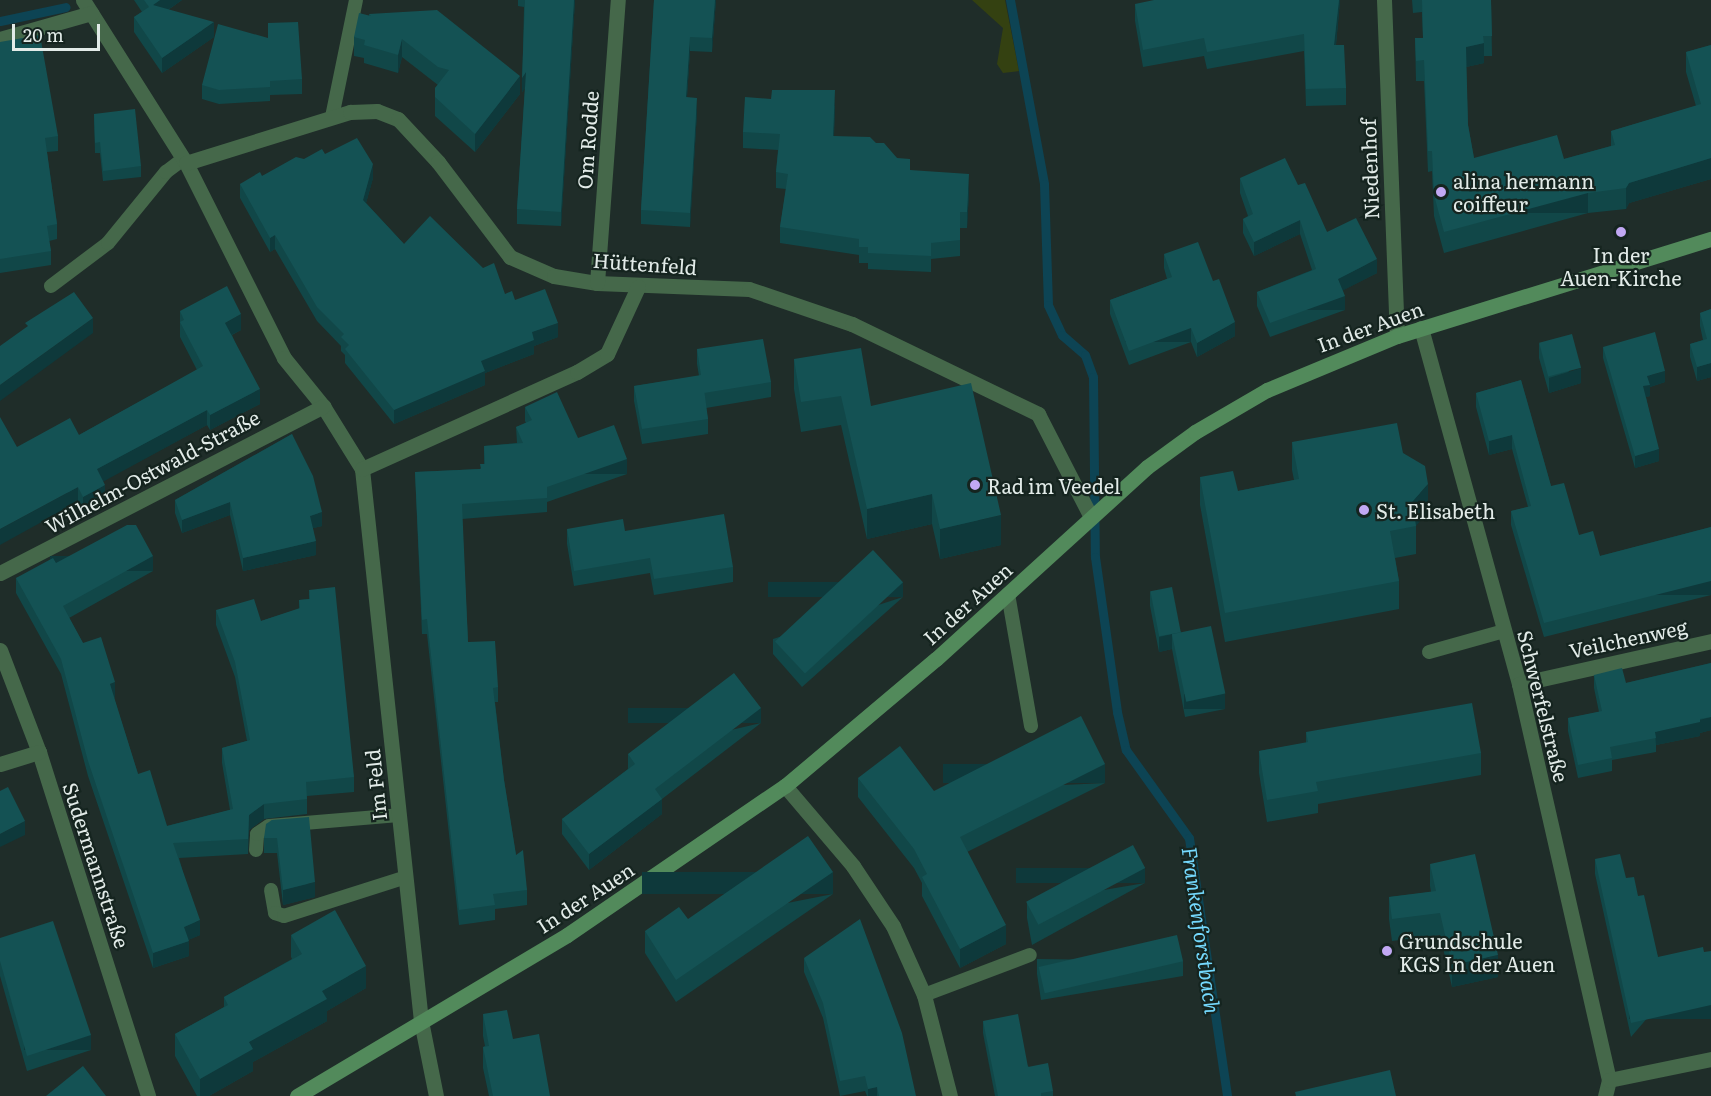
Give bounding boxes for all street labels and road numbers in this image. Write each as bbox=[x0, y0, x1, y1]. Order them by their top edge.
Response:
street label: Om Rodde bbox=[572, 90, 602, 190]
street label: Niedenhof bbox=[1355, 118, 1383, 220]
street label: Hüttenfeld bbox=[592, 247, 698, 279]
street label: In der Auen bbox=[1314, 296, 1426, 356]
street label: Wilhelm-Ostwald-Straße bbox=[41, 404, 263, 538]
street label: In der Auen bbox=[918, 557, 1016, 649]
street label: Veilchenweg bbox=[1567, 614, 1689, 662]
street label: Schwerfelstraße bbox=[1514, 628, 1574, 784]
street label: Im Feld bbox=[359, 748, 391, 822]
street label: Sudermannstraße bbox=[59, 779, 135, 951]
street label: In der Auen bbox=[532, 857, 638, 937]

